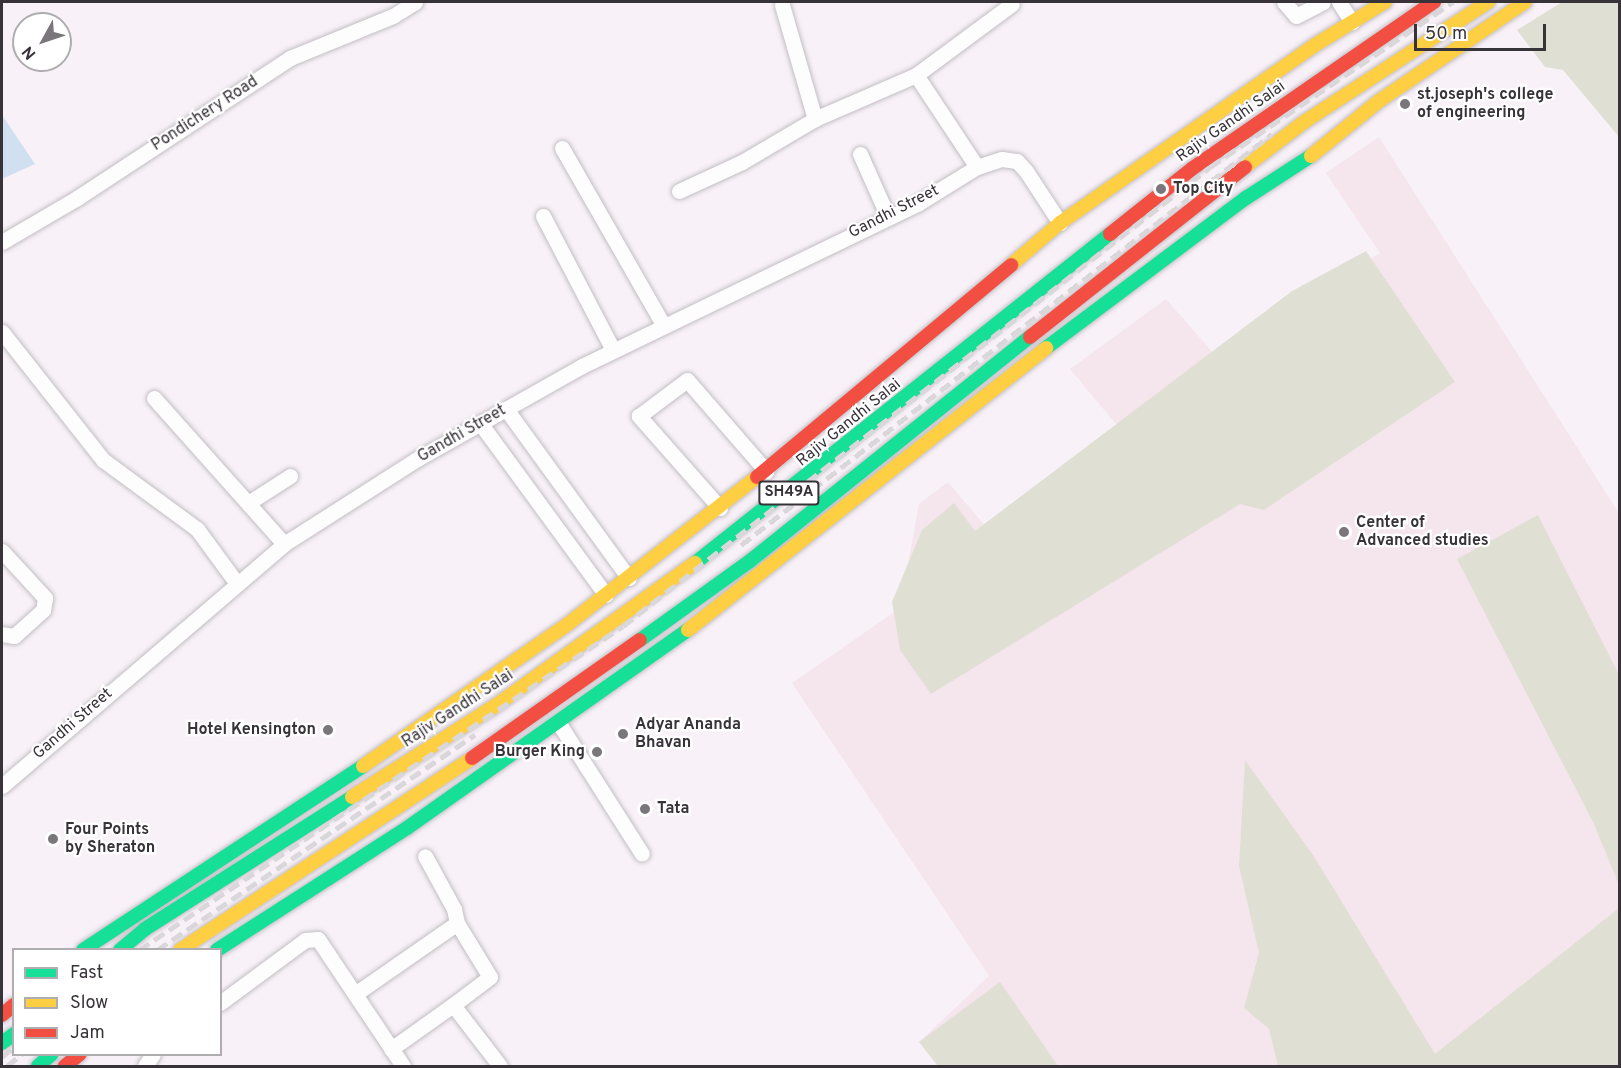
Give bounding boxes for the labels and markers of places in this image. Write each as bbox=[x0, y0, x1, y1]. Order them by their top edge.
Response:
place label: st.joseph's college of engineering bbox=[1417, 85, 1553, 123]
marker: st.joseph's college of engineering bbox=[1398, 97, 1412, 111]
place label: Top City bbox=[1173, 179, 1233, 199]
marker: Top City bbox=[1154, 182, 1168, 196]
place label: Center of Advanced studies bbox=[1356, 513, 1489, 551]
marker: Center of Advanced studies bbox=[1337, 525, 1351, 539]
place label: Adyar Ananda Bhavan bbox=[635, 715, 742, 753]
place label: Hotel Kensington bbox=[187, 720, 316, 740]
marker: Hotel Kensington bbox=[321, 723, 335, 737]
marker: Adyar Ananda Bhavan bbox=[616, 727, 630, 741]
place label: Burger King bbox=[495, 742, 585, 762]
marker: Burger King bbox=[590, 745, 604, 759]
place label: Tata bbox=[657, 799, 689, 819]
marker: Tata bbox=[638, 802, 652, 816]
place label: Four Points by Sheraton bbox=[65, 820, 155, 858]
marker: Four Points by Sheraton bbox=[46, 832, 60, 846]

